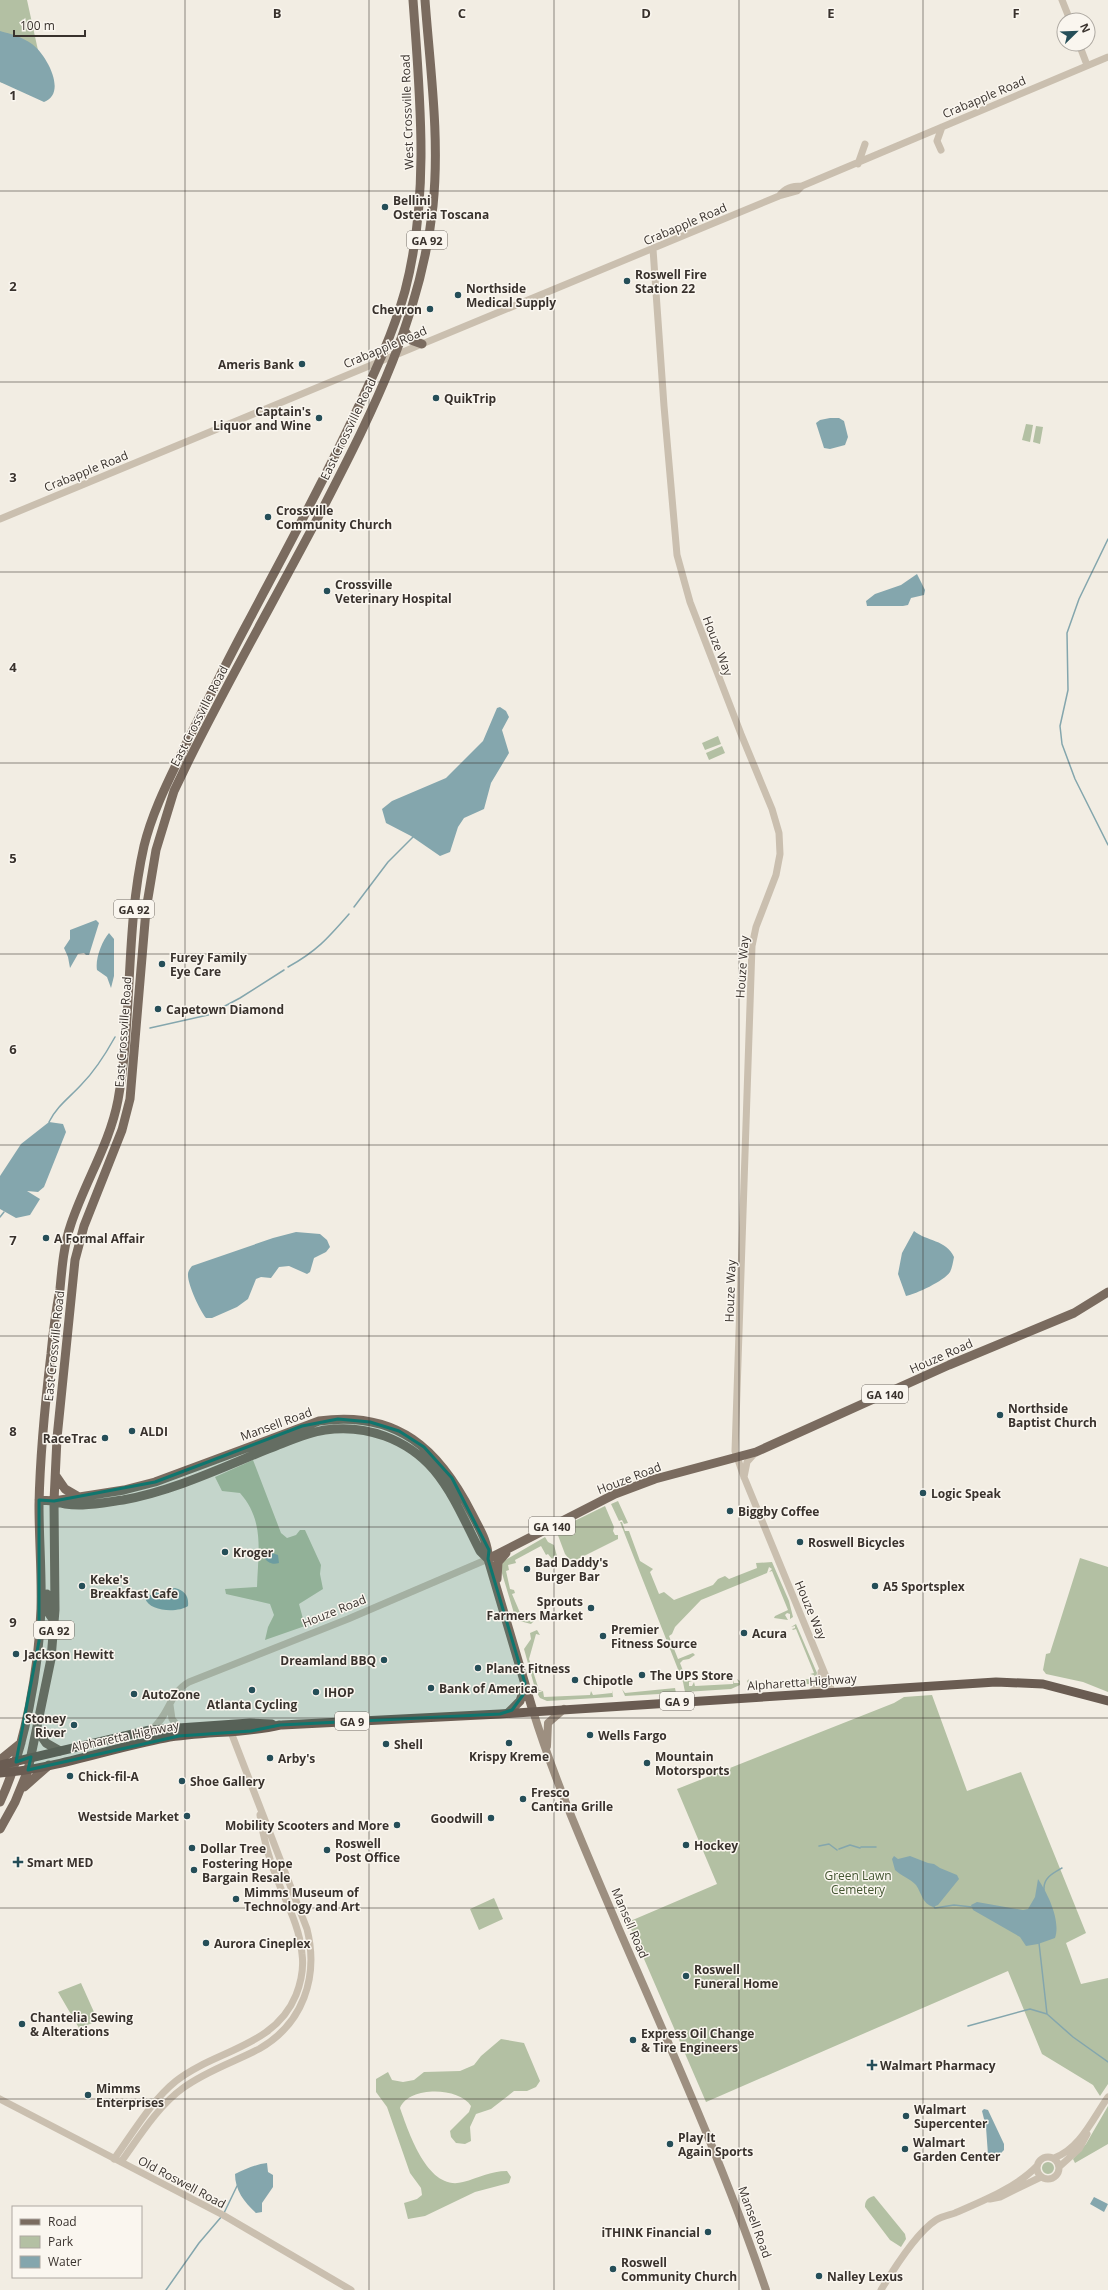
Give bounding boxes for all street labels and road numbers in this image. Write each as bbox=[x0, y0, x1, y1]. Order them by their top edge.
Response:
street label: West Crossville Road bbox=[396, 54, 418, 170]
street label: Crabapple Road bbox=[940, 72, 1028, 122]
street label: Crabapple Road bbox=[641, 199, 729, 249]
road number: GA 92 bbox=[407, 231, 447, 249]
street label: Crabapple Road bbox=[341, 322, 429, 372]
street label: East Crossville Road bbox=[316, 375, 380, 483]
street label: Crabapple Road bbox=[41, 446, 131, 496]
street label: Houze Way bbox=[699, 614, 738, 679]
street label: East Crossville Road bbox=[166, 663, 232, 769]
road number: GA 92 bbox=[114, 900, 154, 918]
street label: Houze Way bbox=[731, 934, 753, 999]
street label: East Crossville Road bbox=[111, 976, 135, 1088]
street label: Houze Way bbox=[720, 1258, 740, 1323]
street label: East Crossville Road bbox=[40, 1290, 68, 1402]
street label: Houze Road bbox=[907, 1334, 975, 1378]
road number: GA 140 bbox=[862, 1385, 908, 1403]
street label: Mansell Road bbox=[238, 1403, 314, 1445]
street label: Houze Road bbox=[594, 1458, 664, 1498]
road number: GA 140 bbox=[529, 1517, 575, 1535]
street label: Houze Way bbox=[791, 1578, 831, 1643]
street label: Houze Road bbox=[300, 1590, 368, 1632]
road number: GA 92 bbox=[34, 1621, 74, 1639]
street label: Alpharetta Highway bbox=[747, 1670, 858, 1694]
road number: GA 9 bbox=[660, 1692, 694, 1710]
road number: GA 9 bbox=[335, 1712, 369, 1730]
street label: Alpharetta Highway bbox=[70, 1716, 181, 1756]
street label: Mansell Road bbox=[608, 1885, 652, 1961]
street label: Old Roswell Road bbox=[135, 2152, 229, 2212]
street label: Mansell Road bbox=[734, 2184, 776, 2260]

